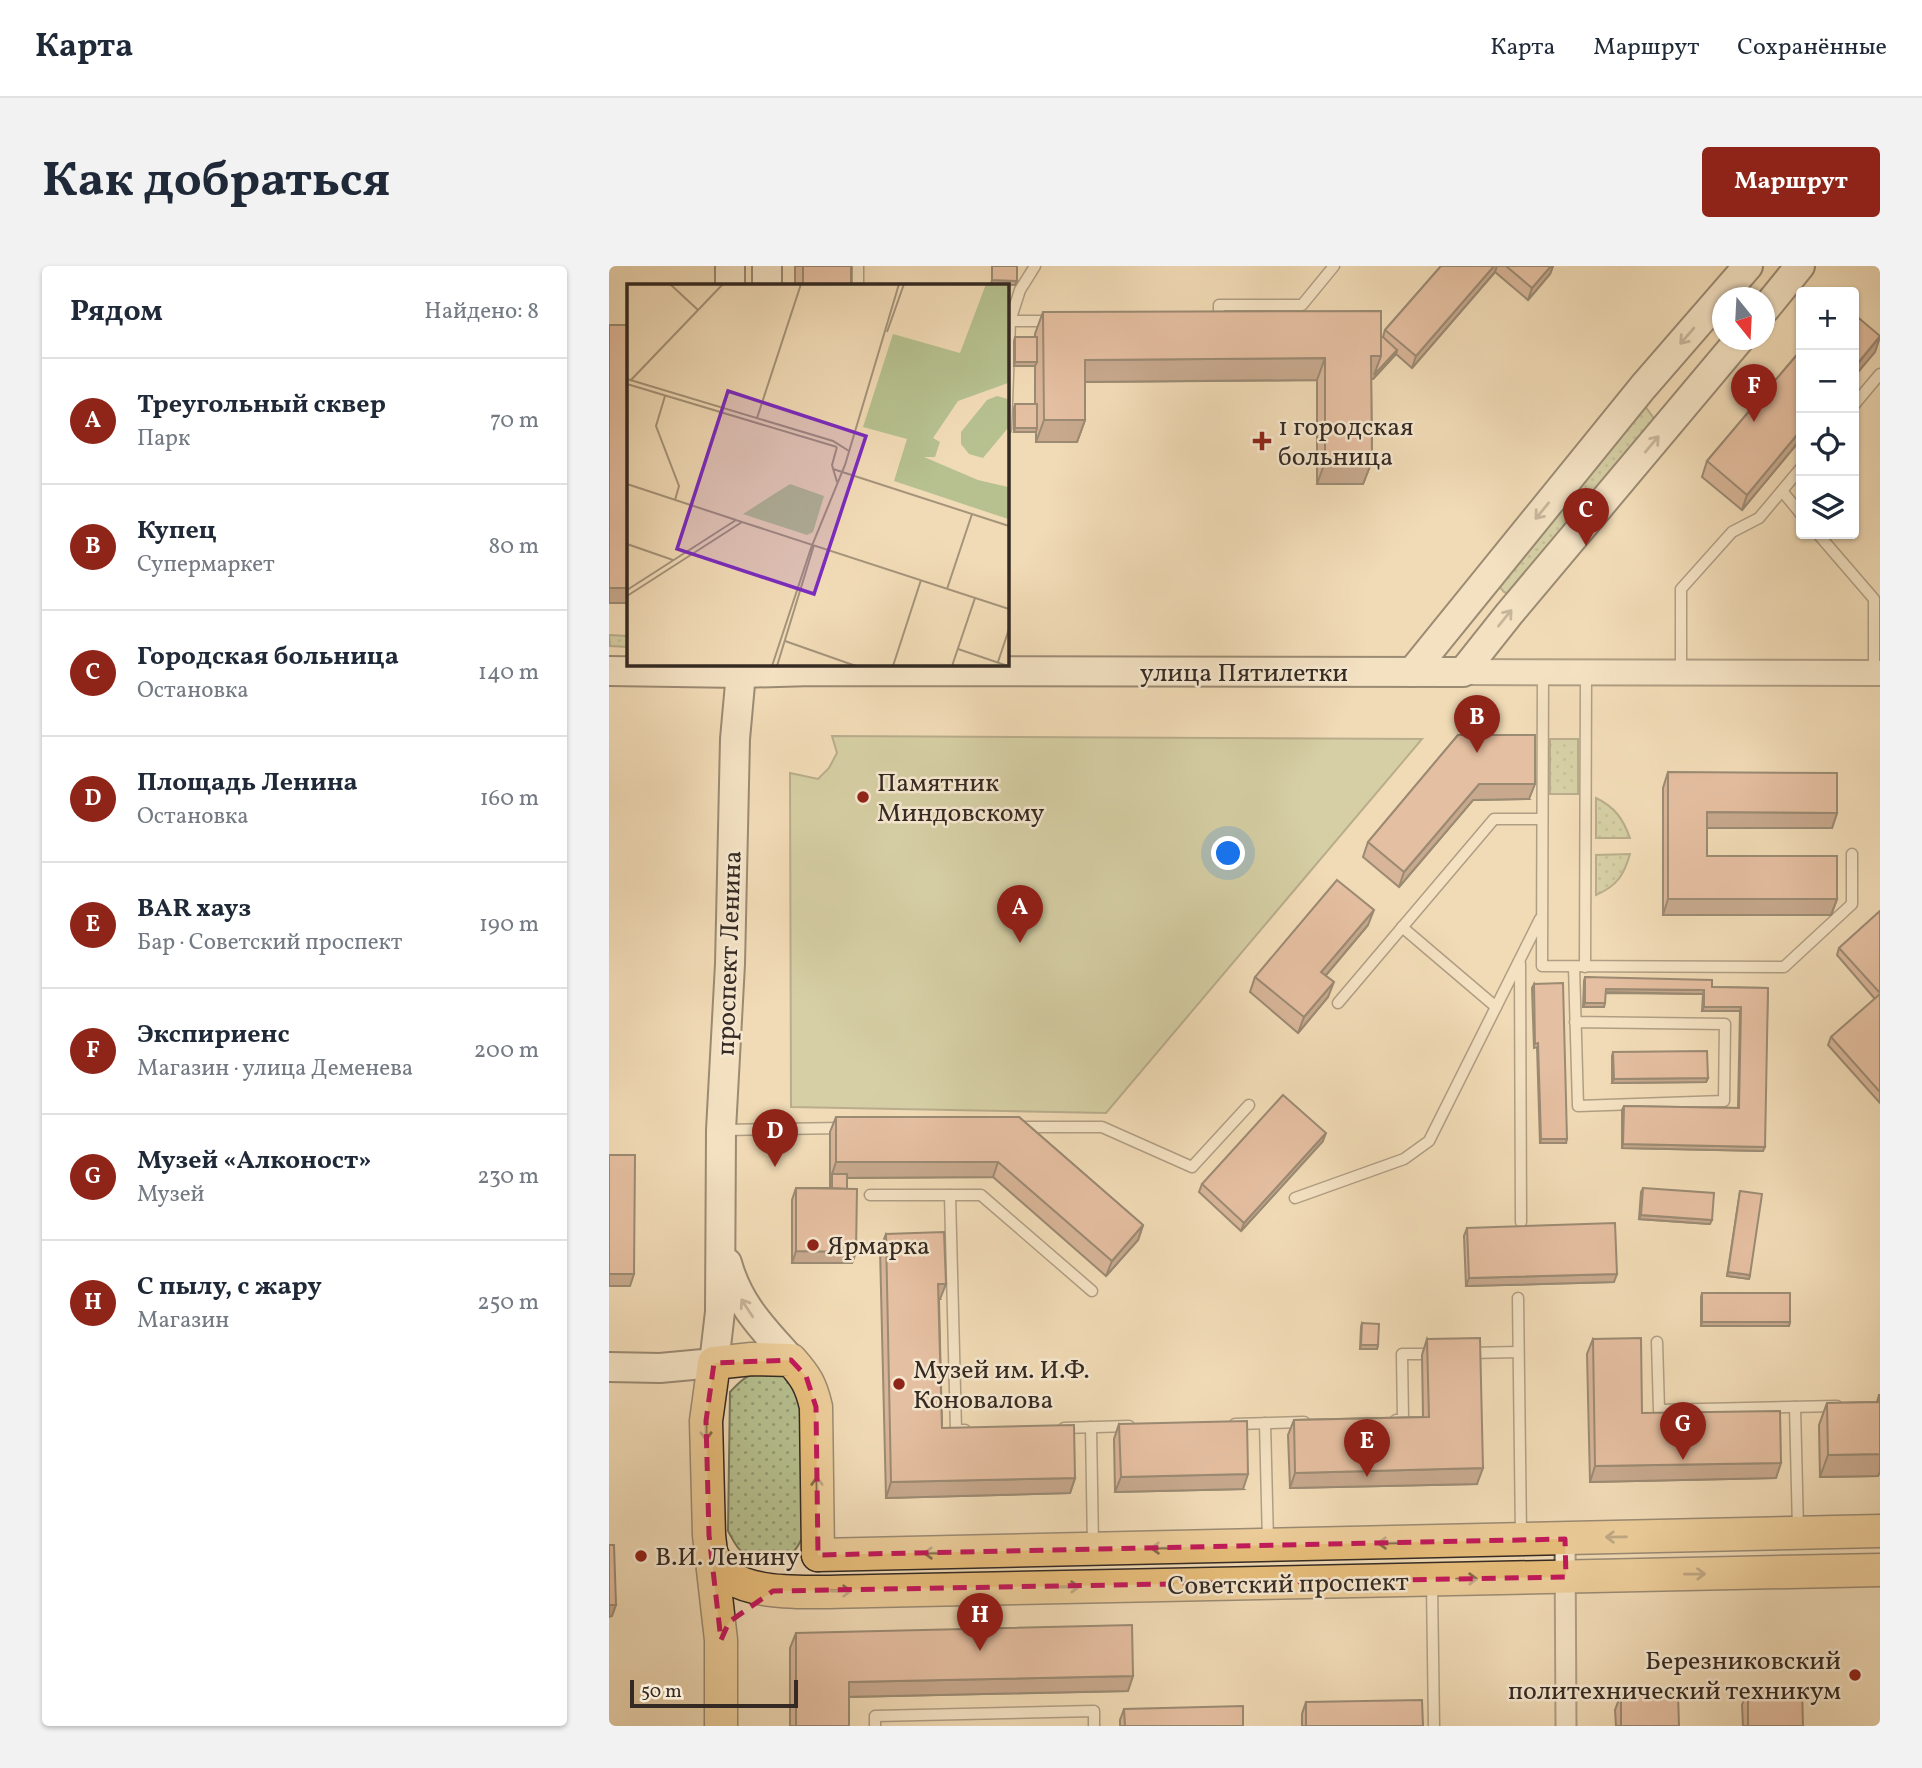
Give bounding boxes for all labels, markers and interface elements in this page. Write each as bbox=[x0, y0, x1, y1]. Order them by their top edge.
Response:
text: Карта bbox=[35, 25, 133, 71]
text: Карта bbox=[1490, 31, 1555, 65]
text: Маршрут bbox=[1593, 31, 1699, 65]
text: Сохранённые bbox=[1737, 31, 1887, 65]
button: Маршрут bbox=[1702, 147, 1880, 217]
text: Как добраться bbox=[42, 148, 390, 217]
inset map bbox=[627, 284, 1008, 665]
north arrow bbox=[1712, 287, 1775, 350]
map controls bbox=[1796, 287, 1859, 539]
button: + bbox=[1796, 287, 1859, 350]
text: Рядом bbox=[70, 291, 163, 333]
text: Найдено: 8 bbox=[424, 296, 539, 328]
one-way arrow bbox=[1679, 327, 1695, 345]
button: − bbox=[1796, 350, 1859, 413]
pin: F bbox=[1731, 364, 1777, 422]
text: Треугольный сквер bbox=[137, 387, 386, 423]
text: A bbox=[85, 405, 101, 437]
text: 70 m bbox=[490, 405, 539, 437]
place label: 1 городская больница bbox=[1278, 410, 1414, 476]
button: locate bbox=[1796, 413, 1859, 476]
text: Парк bbox=[137, 423, 190, 455]
marker: 1 городская больница bbox=[1252, 431, 1272, 451]
one-way arrow bbox=[1644, 436, 1660, 454]
button: layers bbox=[1796, 476, 1859, 539]
pin: C bbox=[1563, 488, 1609, 546]
one-way arrow bbox=[1534, 501, 1550, 519]
text: Купец bbox=[137, 513, 216, 549]
text: B bbox=[85, 531, 101, 563]
text: 80 m bbox=[489, 531, 539, 563]
text: Супермаркет bbox=[137, 549, 275, 581]
one-way arrow bbox=[1498, 610, 1513, 628]
text: Городская больница bbox=[137, 639, 399, 675]
street label: улица Пятилетки bbox=[1140, 656, 1348, 692]
text: C bbox=[86, 657, 100, 689]
text: 140 m bbox=[478, 657, 539, 689]
text: Остановка bbox=[137, 675, 249, 707]
pin: B bbox=[1454, 695, 1500, 753]
text: Площадь Ленина bbox=[137, 765, 358, 801]
place label: Памятник Миндовскому bbox=[877, 766, 1045, 832]
text: D bbox=[85, 783, 101, 815]
text: 160 m bbox=[480, 783, 539, 815]
marker: Памятник Миндовскому bbox=[855, 789, 871, 805]
text: Остановка bbox=[137, 801, 249, 833]
your location bbox=[1211, 836, 1245, 870]
street label: проспект Ленина bbox=[708, 850, 752, 1056]
pin: A bbox=[997, 885, 1043, 943]
text: BAR хауз bbox=[137, 891, 251, 927]
text: E bbox=[86, 909, 100, 941]
text: 190 m bbox=[479, 909, 539, 941]
text: Бар · Советский проспект bbox=[137, 927, 402, 959]
text: Экспириенс bbox=[137, 1017, 290, 1053]
text: F bbox=[86, 1035, 100, 1067]
text: 200 m bbox=[474, 1035, 539, 1067]
text: Магазин · улица Деменева bbox=[137, 1053, 413, 1085]
pin: D bbox=[752, 1109, 798, 1167]
text: Музей «Алконост» bbox=[137, 1143, 372, 1179]
text: G bbox=[85, 1161, 101, 1193]
text: 230 m bbox=[477, 1161, 539, 1193]
text: Музей bbox=[137, 1179, 205, 1211]
place label: Ярмарка bbox=[827, 1229, 930, 1265]
marker: Ярмарка bbox=[805, 1237, 821, 1253]
text: С пылу, с жару bbox=[137, 1269, 322, 1305]
text: H bbox=[84, 1287, 102, 1319]
text: 250 m bbox=[477, 1287, 539, 1319]
one-way arrow bbox=[740, 1299, 755, 1318]
text: Магазин bbox=[137, 1305, 229, 1337]
place label: Музей им. И.Ф. Коновалова bbox=[913, 1353, 1090, 1419]
marker: Музей им. И.Ф. Коновалова bbox=[891, 1376, 907, 1392]
pin: G bbox=[1660, 1402, 1706, 1460]
one-way arrow bbox=[699, 1419, 713, 1442]
pin: E bbox=[1344, 1419, 1390, 1477]
one-way arrow bbox=[811, 1476, 824, 1499]
one-way arrow bbox=[1605, 1531, 1628, 1544]
one-way arrow bbox=[1377, 1536, 1400, 1549]
place label: В.И. Ленину bbox=[655, 1540, 799, 1576]
one-way arrow bbox=[1150, 1541, 1173, 1554]
one-way arrow bbox=[922, 1546, 945, 1560]
marker: В.И. Ленину bbox=[633, 1548, 649, 1564]
street label: Советский проспект bbox=[1167, 1565, 1409, 1605]
one-way arrow bbox=[1683, 1568, 1706, 1581]
one-way arrow bbox=[1456, 1573, 1479, 1586]
one-way arrow bbox=[1057, 1580, 1080, 1594]
one-way arrow bbox=[829, 1584, 852, 1598]
pin: H bbox=[957, 1593, 1003, 1651]
place label: Березниковский политехнический техникум bbox=[1508, 1644, 1841, 1710]
marker: Березниковский политехнический техникум bbox=[1847, 1667, 1863, 1683]
scale bar bbox=[630, 1677, 798, 1709]
text: 50 m bbox=[641, 1679, 682, 1705]

